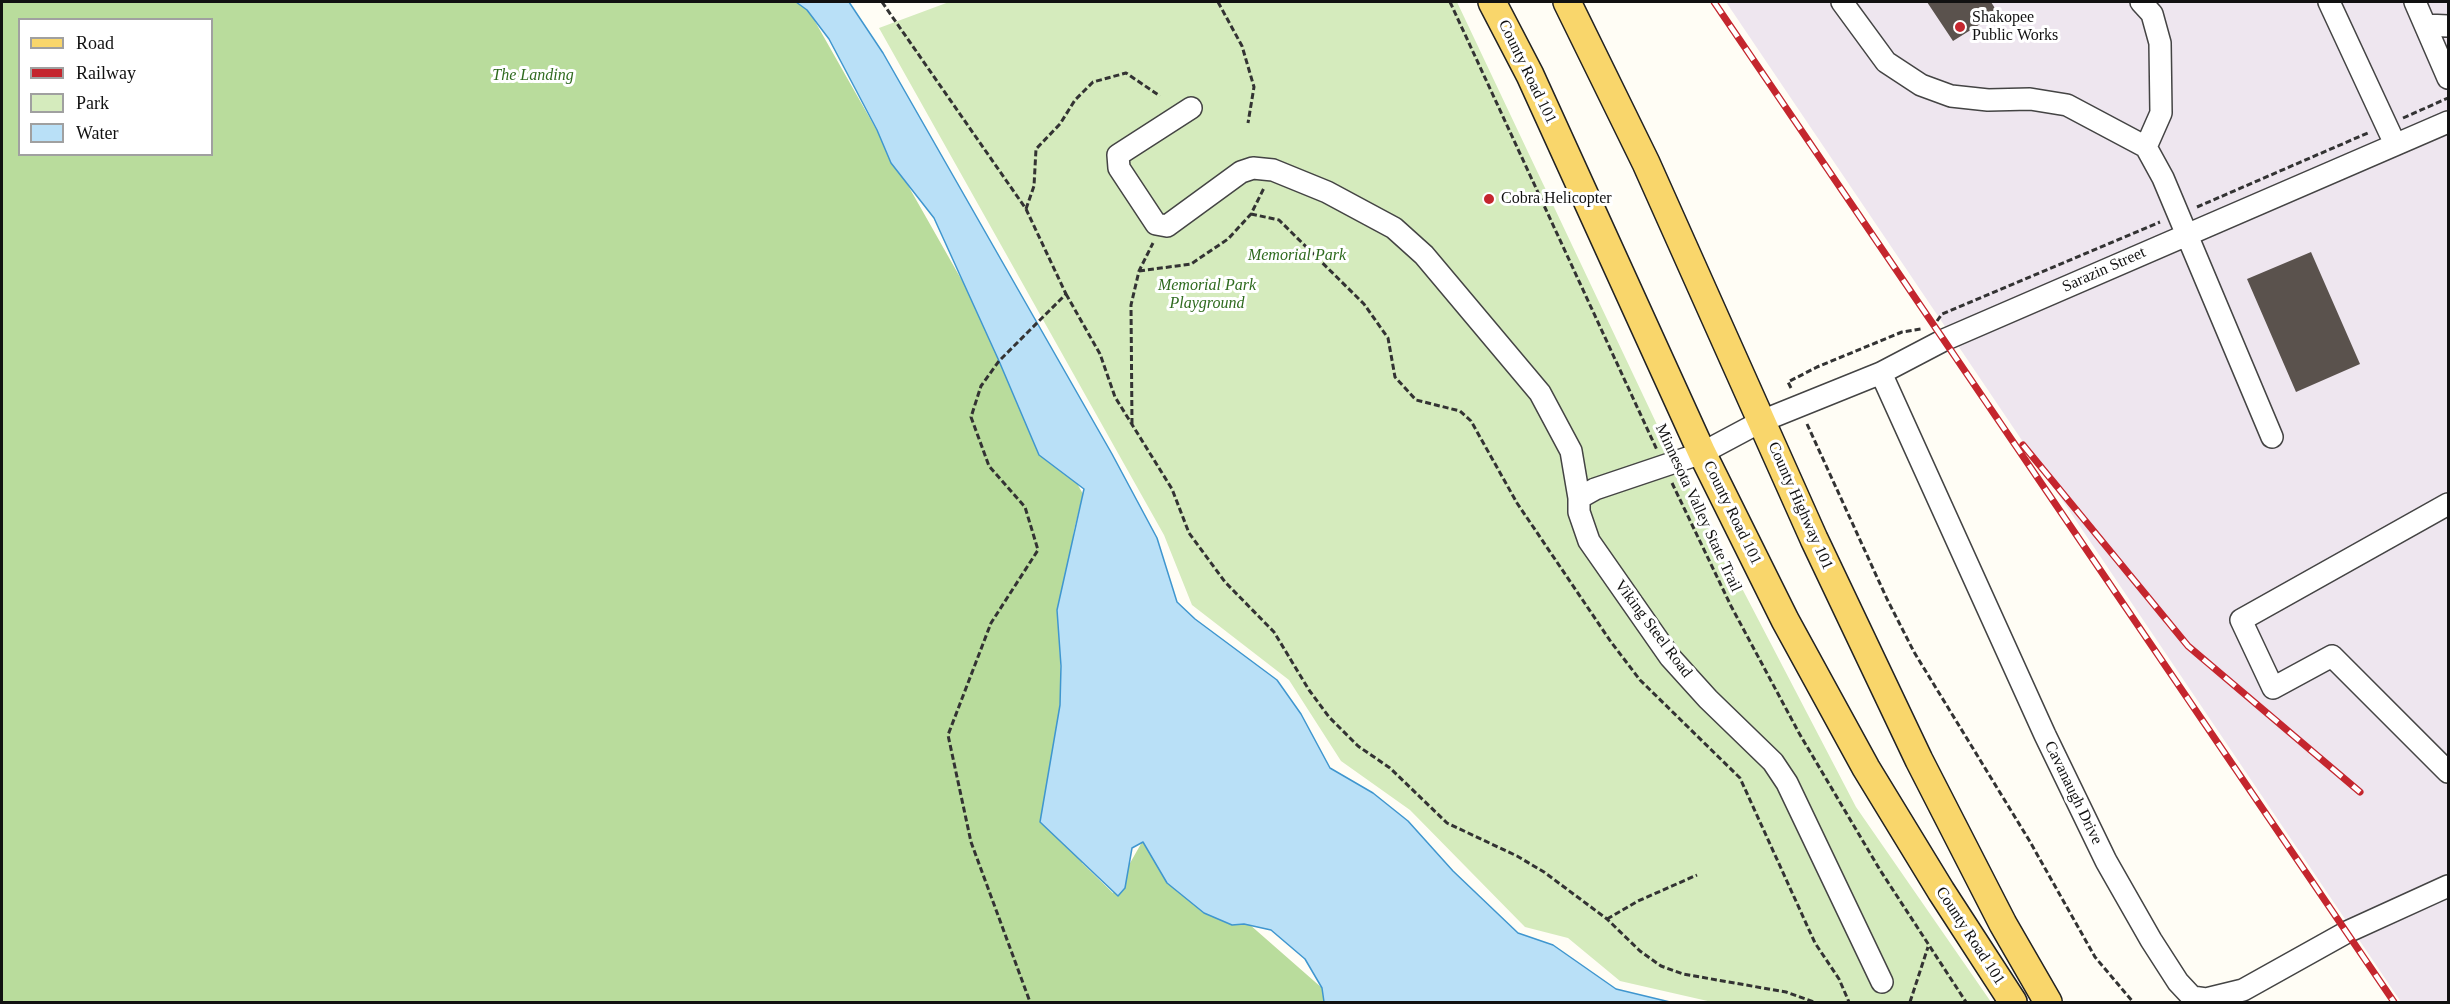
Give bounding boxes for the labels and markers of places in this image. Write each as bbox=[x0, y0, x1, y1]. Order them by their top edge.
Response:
place label: Shakopee Public Works bbox=[1972, 8, 2058, 46]
marker: Shakopee Public Works bbox=[1953, 20, 1967, 34]
place label: Cobra Helicopter bbox=[1501, 189, 1612, 209]
marker: Cobra Helicopter bbox=[1482, 192, 1496, 206]

